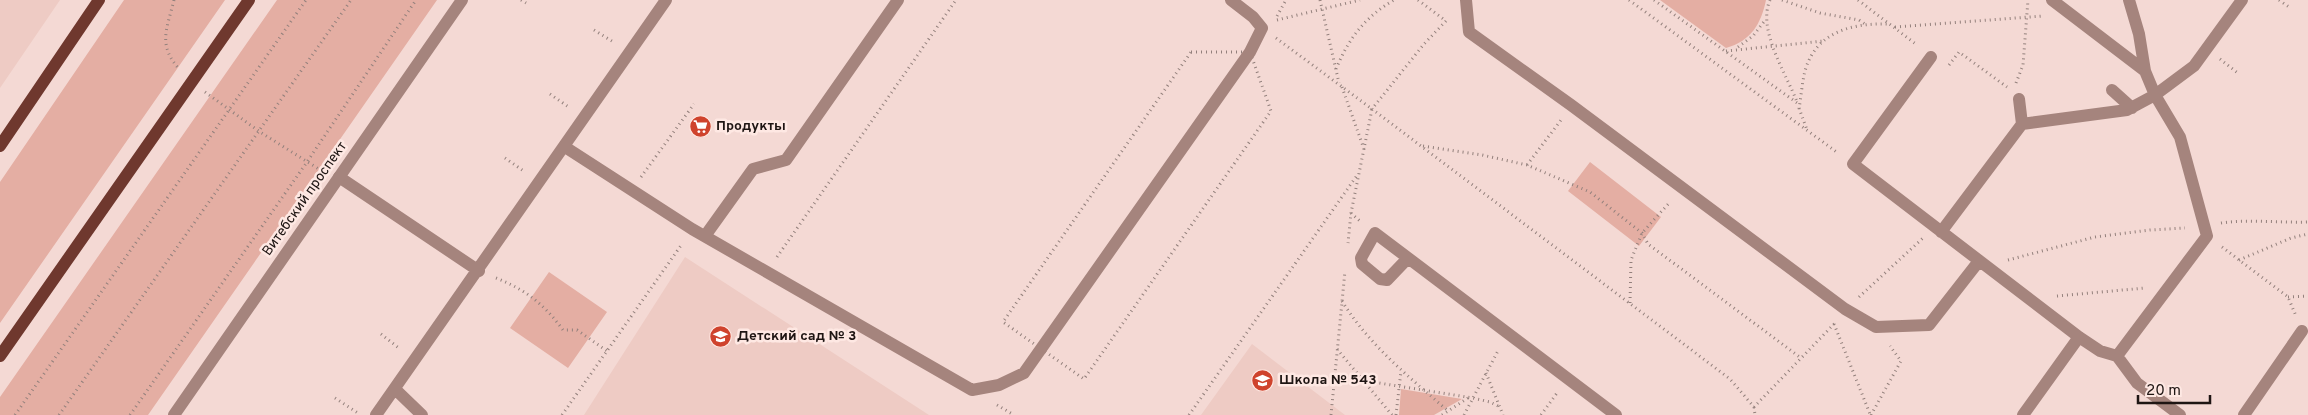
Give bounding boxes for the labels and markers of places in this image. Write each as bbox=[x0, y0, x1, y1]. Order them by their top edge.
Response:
supermarket icon: Продукты bbox=[688, 114, 712, 138]
place label: Продукты bbox=[716, 118, 786, 135]
school or university icon: Детский сад № 3 bbox=[709, 324, 733, 348]
place label: Детский сад № 3 bbox=[737, 328, 856, 345]
school or university icon: Школа № 543 bbox=[1251, 368, 1275, 392]
place label: Школа № 543 bbox=[1279, 372, 1377, 389]

